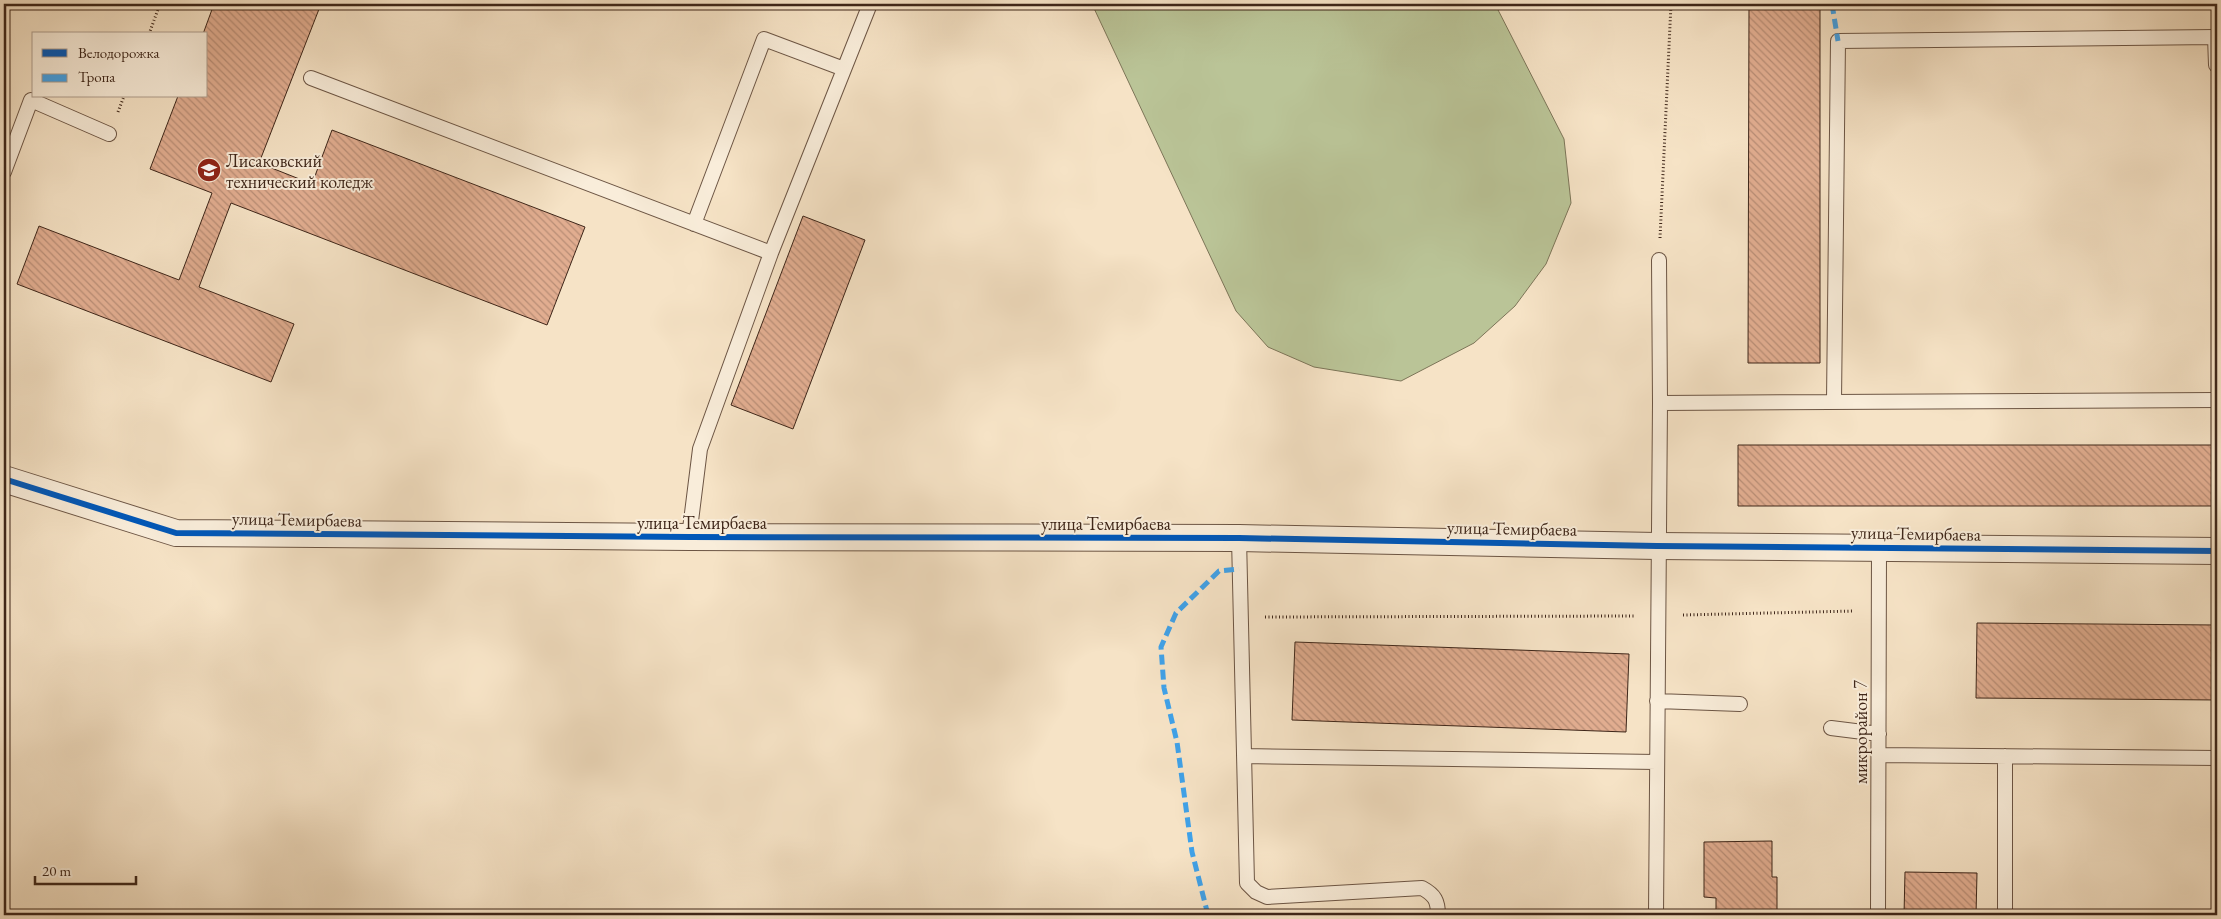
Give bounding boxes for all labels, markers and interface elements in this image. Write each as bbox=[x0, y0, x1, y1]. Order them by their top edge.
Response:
legend bbox=[32, 32, 208, 98]
text: Велодорожка bbox=[78, 43, 159, 62]
text: Тропа bbox=[78, 67, 115, 86]
place label: Лисаковский технический коледж bbox=[226, 149, 373, 193]
school or university icon: Лисаковский технический коледж bbox=[196, 157, 222, 183]
street label: улица Темирбаева bbox=[232, 506, 363, 532]
street label: улица Темирбаева bbox=[637, 511, 768, 534]
street label: улица Темирбаева bbox=[1041, 512, 1172, 535]
street label: улица Темирбаева bbox=[1447, 515, 1578, 541]
street label: улица Темирбаева bbox=[1851, 520, 1982, 546]
street label: микрорайон 7 bbox=[1849, 680, 1872, 784]
scale bar bbox=[35, 854, 136, 886]
text: 20 m bbox=[42, 861, 71, 880]

